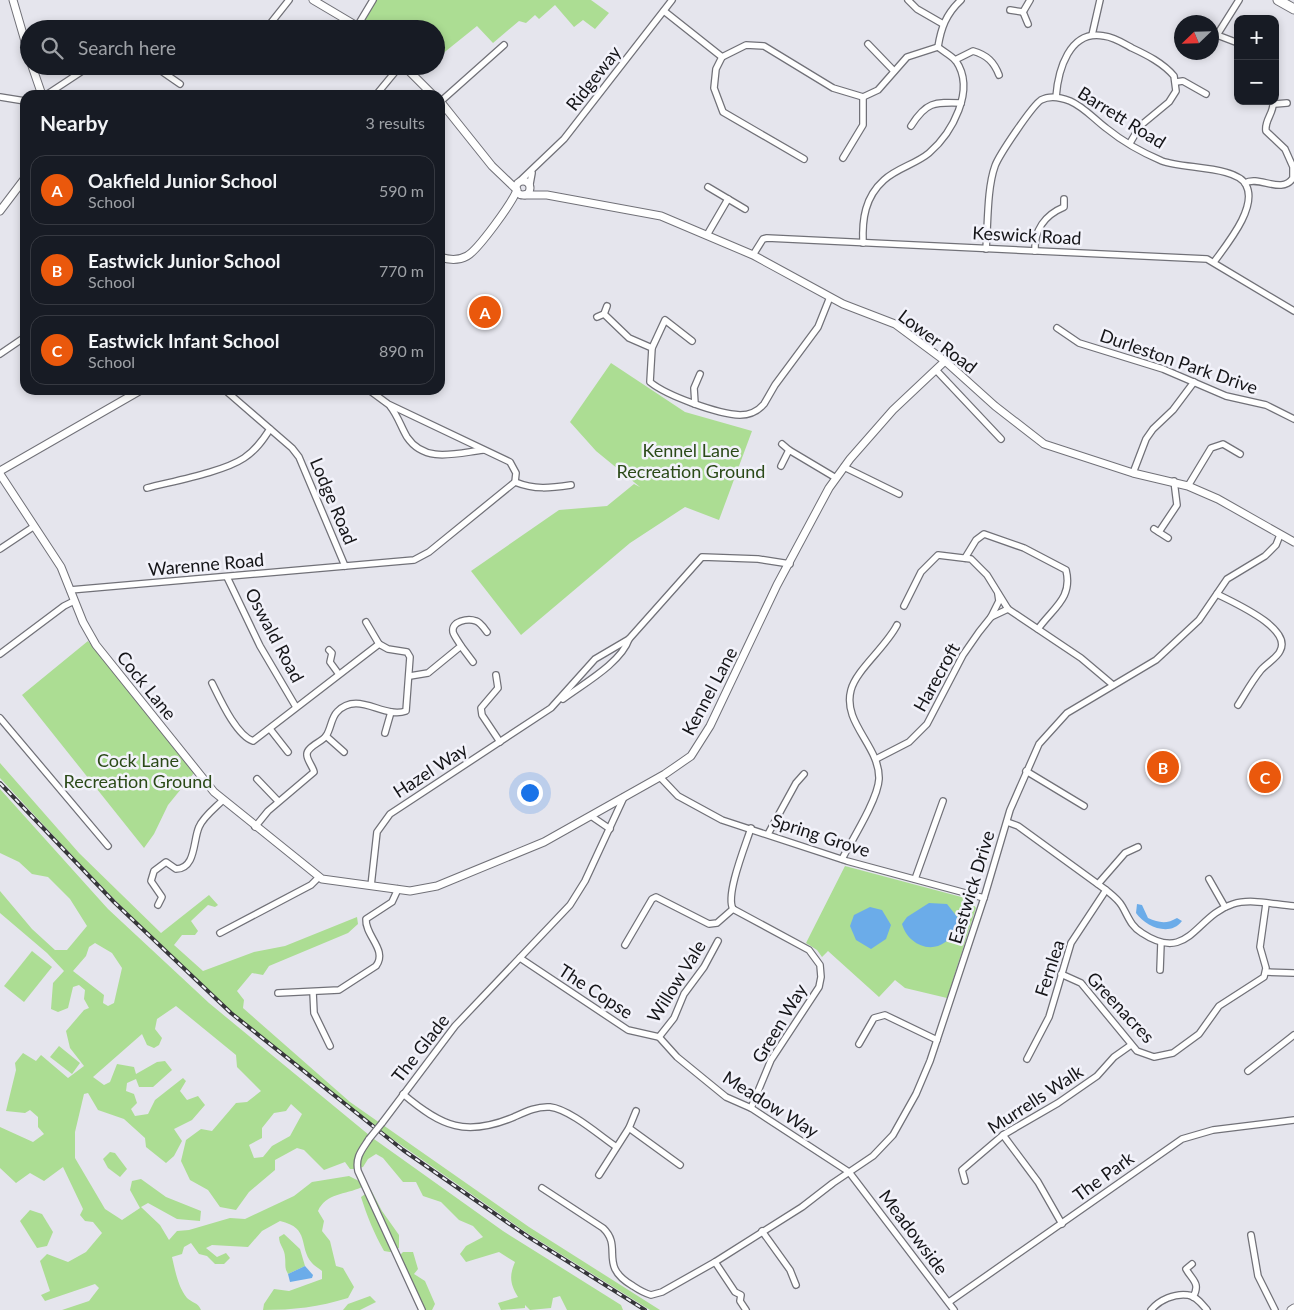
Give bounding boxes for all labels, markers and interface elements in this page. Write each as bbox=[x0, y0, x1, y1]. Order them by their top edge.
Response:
north arrow bbox=[1174, 15, 1219, 60]
map controls bbox=[1234, 15, 1279, 105]
button: + bbox=[1234, 15, 1279, 60]
search box bbox=[20, 20, 445, 75]
icon: search bbox=[38, 34, 66, 62]
text: Search here bbox=[78, 36, 176, 59]
street label: Ridgeway bbox=[561, 41, 626, 115]
button: − bbox=[1234, 60, 1279, 105]
street label: Barrett Road bbox=[1074, 81, 1170, 153]
text: Nearby bbox=[40, 110, 108, 135]
text: 3 results bbox=[365, 113, 425, 132]
text: Oakfield Junior School bbox=[88, 169, 277, 192]
text: A bbox=[51, 181, 63, 200]
text: 590 m bbox=[379, 181, 424, 200]
text: School bbox=[88, 192, 135, 211]
street label: Keswick Road bbox=[972, 221, 1082, 249]
text: Eastwick Junior School bbox=[88, 249, 281, 272]
text: B bbox=[52, 261, 62, 280]
text: 770 m bbox=[379, 261, 424, 280]
text: School bbox=[88, 272, 135, 291]
pin: A bbox=[469, 293, 501, 331]
street label: Lower Road bbox=[894, 304, 982, 378]
street label: Durleston Park Drive bbox=[1097, 324, 1261, 398]
text: Eastwick Infant School bbox=[88, 329, 280, 352]
text: C bbox=[52, 341, 62, 360]
text: 890 m bbox=[379, 341, 424, 360]
text: School bbox=[88, 352, 135, 371]
park label: Kennel Lane Recreation Ground bbox=[617, 439, 765, 482]
street label: Lodge Road bbox=[306, 454, 362, 548]
street label: Warenne Road bbox=[147, 548, 265, 580]
street label: Oswald Road bbox=[241, 584, 309, 686]
street label: Harecroft bbox=[908, 638, 964, 715]
street label: Kennel Lane bbox=[677, 643, 741, 739]
street label: Cock Lane bbox=[113, 646, 181, 724]
street label: Hazel Way bbox=[389, 737, 472, 802]
pin: B bbox=[1147, 748, 1179, 786]
park label: Cock Lane Recreation Ground bbox=[64, 749, 212, 792]
pin: C bbox=[1249, 758, 1281, 796]
your location bbox=[517, 780, 543, 806]
street label: Spring Grove bbox=[769, 809, 873, 861]
street label: Eastwick Drive bbox=[943, 828, 999, 946]
street label: Willow Vale bbox=[642, 936, 710, 1026]
street label: Fernlea bbox=[1030, 937, 1068, 999]
street label: The Copse bbox=[555, 959, 637, 1023]
street label: Greenacres bbox=[1083, 967, 1160, 1047]
street label: Green Way bbox=[747, 979, 812, 1066]
street label: The Glade bbox=[387, 1010, 453, 1086]
street label: Murrells Walk bbox=[983, 1060, 1088, 1138]
street label: Meadow Way bbox=[719, 1066, 824, 1143]
street label: The Park bbox=[1068, 1146, 1138, 1205]
street label: Meadowside bbox=[875, 1185, 953, 1279]

